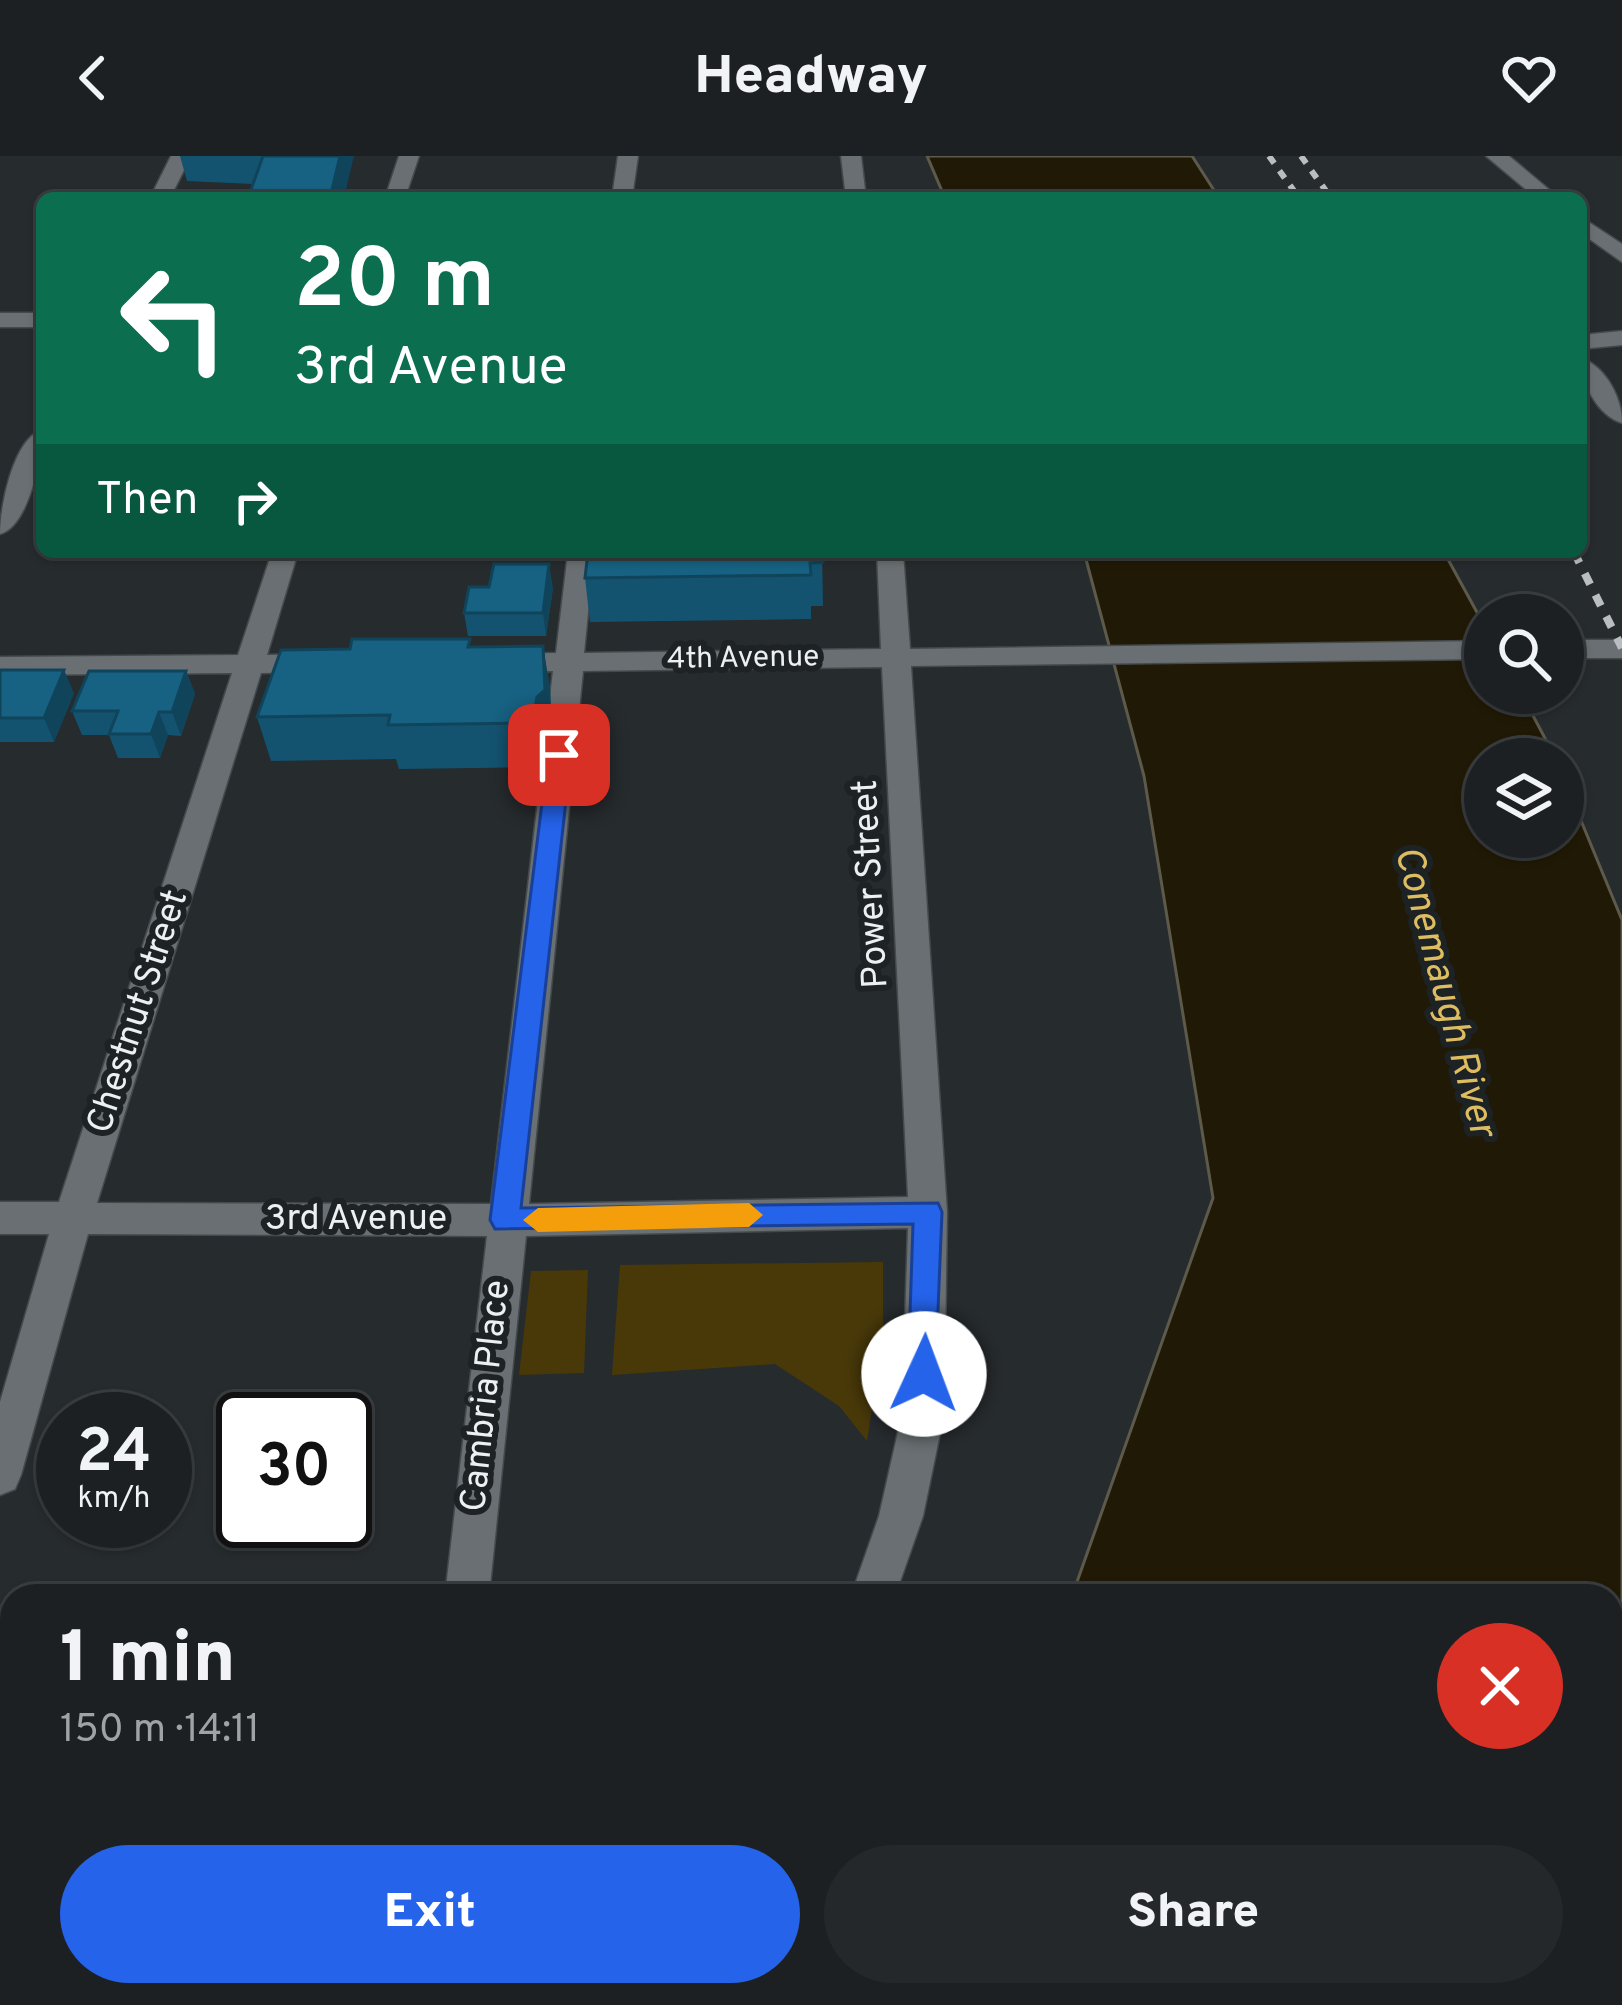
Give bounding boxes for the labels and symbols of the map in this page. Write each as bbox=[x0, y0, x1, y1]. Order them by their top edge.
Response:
street label: 4th Avenue bbox=[666, 639, 820, 679]
pin bbox=[508, 704, 610, 806]
street label: Power Street bbox=[844, 778, 900, 990]
water label: Conemaugh River bbox=[1381, 841, 1506, 1146]
street label: Chestnut Street bbox=[78, 884, 200, 1140]
street label: 3rd Avenue bbox=[265, 1197, 447, 1243]
street label: Cambria Place bbox=[452, 1278, 522, 1514]
position arrow bbox=[861, 1311, 987, 1437]
speed limit sign: 30 bbox=[216, 1392, 372, 1548]

